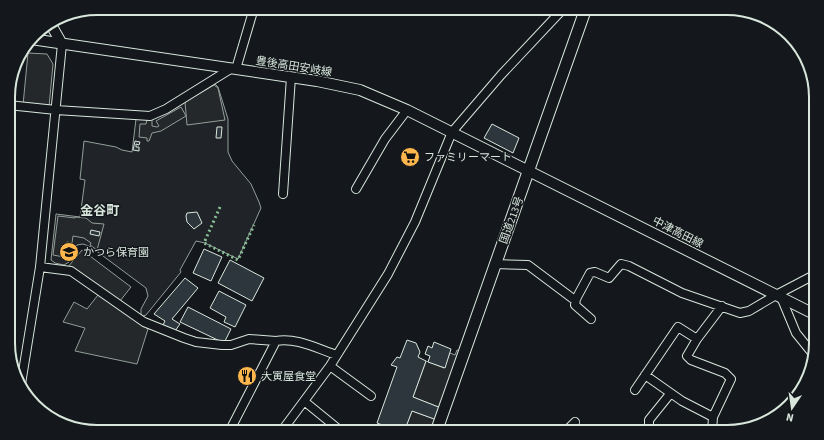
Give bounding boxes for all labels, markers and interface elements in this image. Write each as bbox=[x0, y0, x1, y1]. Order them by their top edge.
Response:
street label: 豊後高田安岐線 bbox=[255, 53, 333, 80]
supermarket icon: ファミリーマート bbox=[399, 146, 421, 168]
place label: ファミリーマート bbox=[424, 150, 512, 165]
street label: 国道213号 bbox=[496, 194, 527, 246]
district label: 金谷町 bbox=[80, 202, 120, 220]
street label: 中津高田線 bbox=[650, 213, 706, 252]
school or university icon: かつら保育園 bbox=[58, 241, 80, 263]
place label: かつら保育園 bbox=[83, 245, 149, 260]
restaurant icon: 大寅屋食堂 bbox=[236, 365, 258, 387]
place label: 大寅屋食堂 bbox=[261, 369, 316, 384]
north arrow bbox=[772, 388, 812, 428]
text: N bbox=[785, 409, 795, 425]

